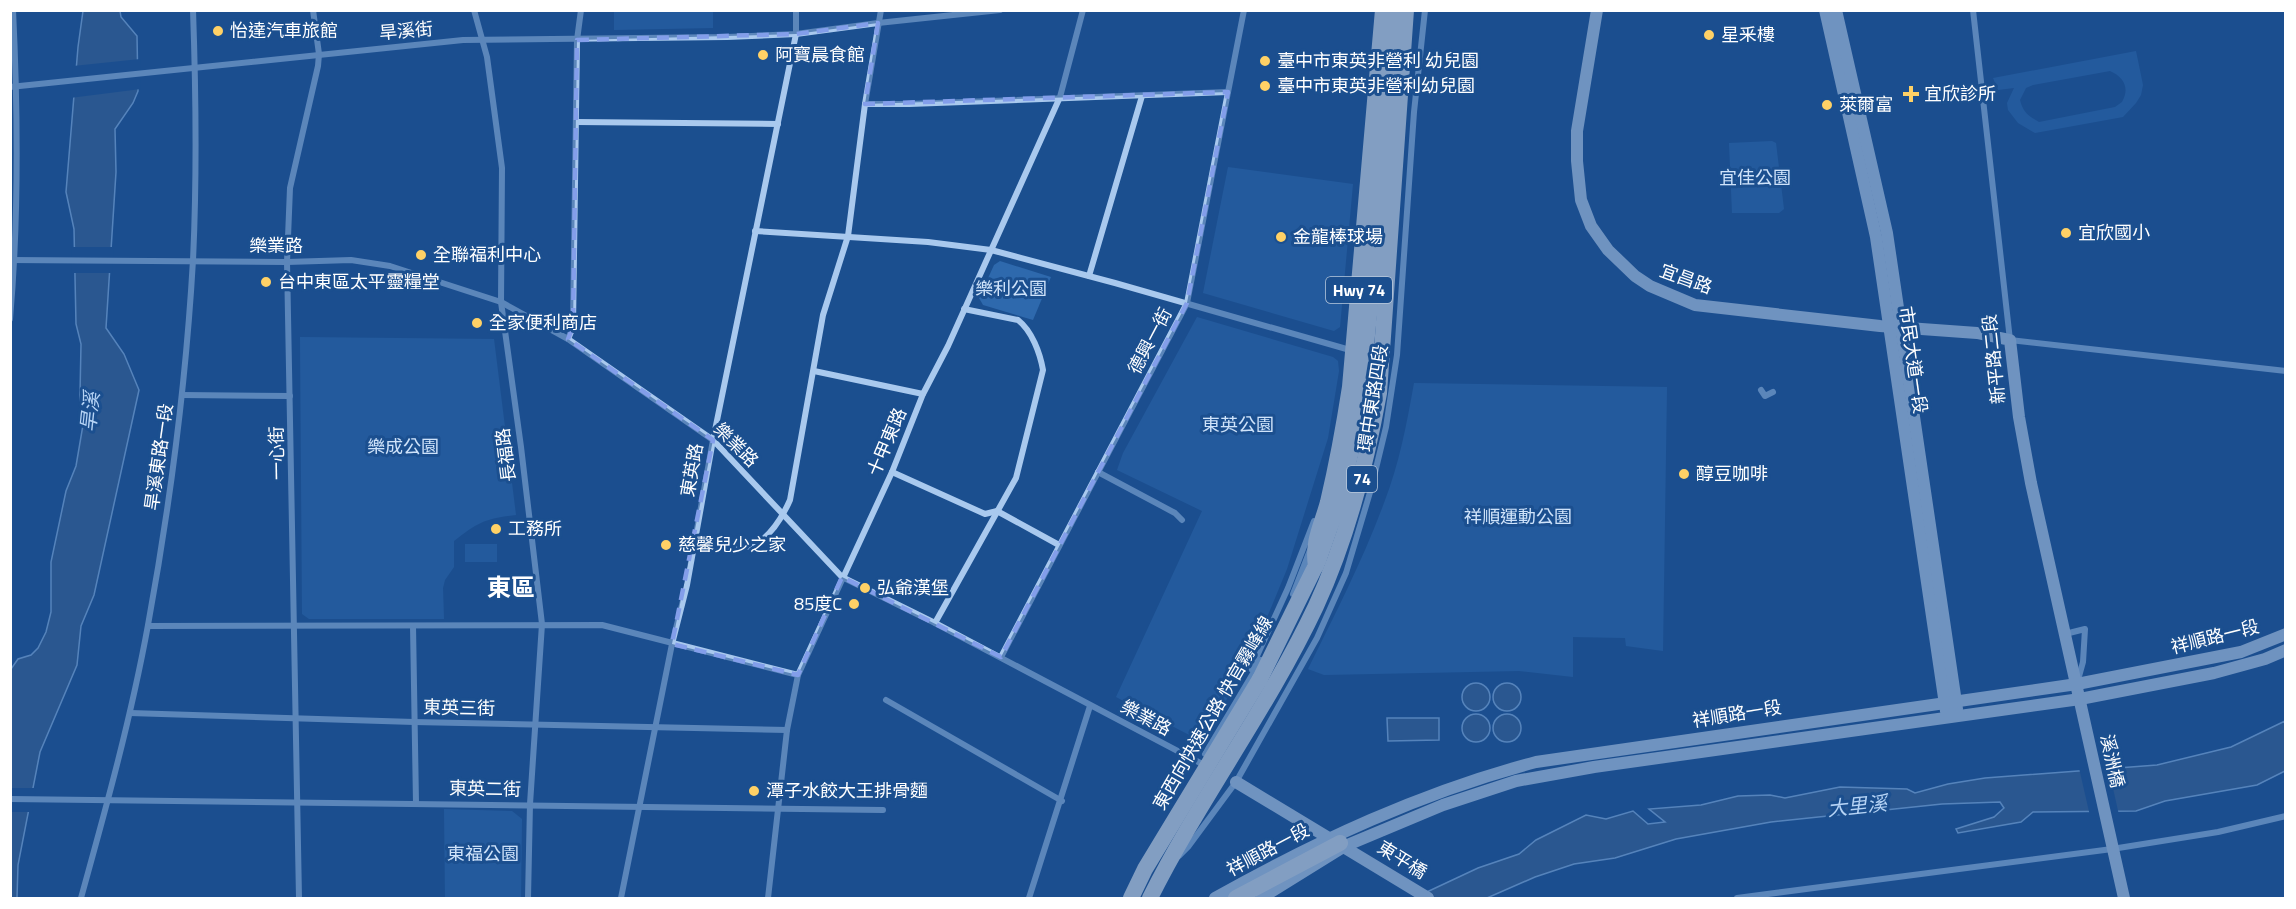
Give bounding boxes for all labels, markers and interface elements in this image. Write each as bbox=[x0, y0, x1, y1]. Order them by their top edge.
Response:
street label: 旱溪街 bbox=[378, 15, 434, 46]
place label: 怡達汽車旅館 bbox=[230, 17, 338, 44]
place label: 星釆樓 bbox=[1721, 21, 1775, 48]
marker: 怡達汽車旅館 bbox=[211, 24, 225, 38]
marker: 星釆樓 bbox=[1702, 28, 1716, 42]
place label: 阿寶晨食館 bbox=[775, 41, 865, 68]
place label: 臺中市東英非營利 幼兒園 bbox=[1277, 47, 1479, 74]
marker: 阿寶晨食館 bbox=[756, 48, 770, 62]
marker: 臺中市東英非營利 幼兒園 bbox=[1258, 54, 1272, 68]
place label: 臺中市東英非營利幼兒園 bbox=[1277, 72, 1475, 99]
marker: 臺中市東英非營利幼兒園 bbox=[1258, 79, 1272, 93]
place label: 宜欣診所 bbox=[1924, 80, 1996, 107]
marker: 宜欣診所 bbox=[1902, 85, 1920, 103]
place label: 萊爾富 bbox=[1839, 91, 1893, 118]
marker: 萊爾富 bbox=[1820, 98, 1834, 112]
park label: 宜佳公園 bbox=[1719, 164, 1791, 191]
place label: 宜欣國小 bbox=[2078, 219, 2150, 246]
place label: 金龍棒球場 bbox=[1293, 223, 1383, 250]
marker: 宜欣國小 bbox=[2059, 226, 2073, 240]
marker: 金龍棒球場 bbox=[1274, 230, 1288, 244]
street label: 樂業路 bbox=[249, 232, 303, 259]
place label: 全聯福利中心 bbox=[433, 241, 541, 268]
marker: 全聯福利中心 bbox=[414, 248, 428, 262]
street label: 宜昌路 bbox=[1656, 257, 1716, 300]
place label: 台中東區太平靈糧堂 bbox=[278, 268, 440, 295]
marker: 台中東區太平靈糧堂 bbox=[259, 275, 273, 289]
park label: 樂利公園 bbox=[975, 275, 1047, 302]
road number: Hwy 74 bbox=[1326, 277, 1392, 303]
street label: 德興一街 bbox=[1121, 303, 1178, 379]
street label: 市民大道一段 bbox=[1893, 305, 1934, 415]
place label: 全家便利商店 bbox=[489, 309, 597, 336]
street label: 新平路二段 bbox=[1975, 313, 2012, 405]
marker: 全家便利商店 bbox=[470, 316, 484, 330]
street label: 環中東路四段 bbox=[1351, 342, 1394, 453]
water label: 旱溪 bbox=[72, 387, 107, 433]
street label: 旱溪東路一段 bbox=[138, 402, 179, 512]
street label: 十甲東路 bbox=[860, 403, 913, 480]
park label: 東英公園 bbox=[1202, 411, 1274, 438]
street label: 樂業路 bbox=[708, 416, 765, 473]
street label: 一心街 bbox=[263, 426, 290, 480]
street label: 長福路 bbox=[489, 427, 522, 484]
park label: 樂成公園 bbox=[367, 433, 439, 460]
street label: 東英路 bbox=[674, 441, 709, 499]
place label: 醇豆咖啡 bbox=[1696, 460, 1768, 487]
road number: 74 bbox=[1347, 466, 1377, 492]
marker: 醇豆咖啡 bbox=[1677, 467, 1691, 481]
park label: 祥順運動公園 bbox=[1464, 503, 1572, 530]
place label: 工務所 bbox=[508, 515, 562, 542]
marker: 工務所 bbox=[489, 522, 503, 536]
place label: 慈馨兒少之家 bbox=[678, 531, 786, 558]
marker: 慈馨兒少之家 bbox=[659, 538, 673, 552]
district label: 東區 bbox=[487, 569, 535, 605]
place label: 弘爺漢堡 bbox=[877, 574, 949, 601]
marker: 弘爺漢堡 bbox=[858, 581, 872, 595]
place label: 85度C bbox=[794, 590, 842, 617]
marker: 85度C bbox=[847, 597, 861, 611]
street label: 東西向快速公路 快官霧峰線 bbox=[1146, 611, 1279, 815]
street label: 祥順路一段 bbox=[2168, 613, 2262, 661]
street label: 東英三街 bbox=[423, 693, 495, 722]
street label: 樂業路 bbox=[1116, 693, 1176, 742]
street label: 祥順路一段 bbox=[1690, 693, 1783, 734]
street label: 溪洲橋 bbox=[2094, 732, 2131, 790]
street label: 東英二街 bbox=[449, 774, 521, 803]
place label: 潭子水餃大王排骨麵 bbox=[766, 777, 928, 804]
marker: 潭子水餃大王排骨麵 bbox=[747, 784, 761, 798]
water label: 大里溪 bbox=[1825, 787, 1891, 824]
street label: 祥順路一段 bbox=[1222, 817, 1314, 883]
street label: 東平橋 bbox=[1372, 834, 1432, 885]
park label: 東福公園 bbox=[447, 840, 519, 867]

